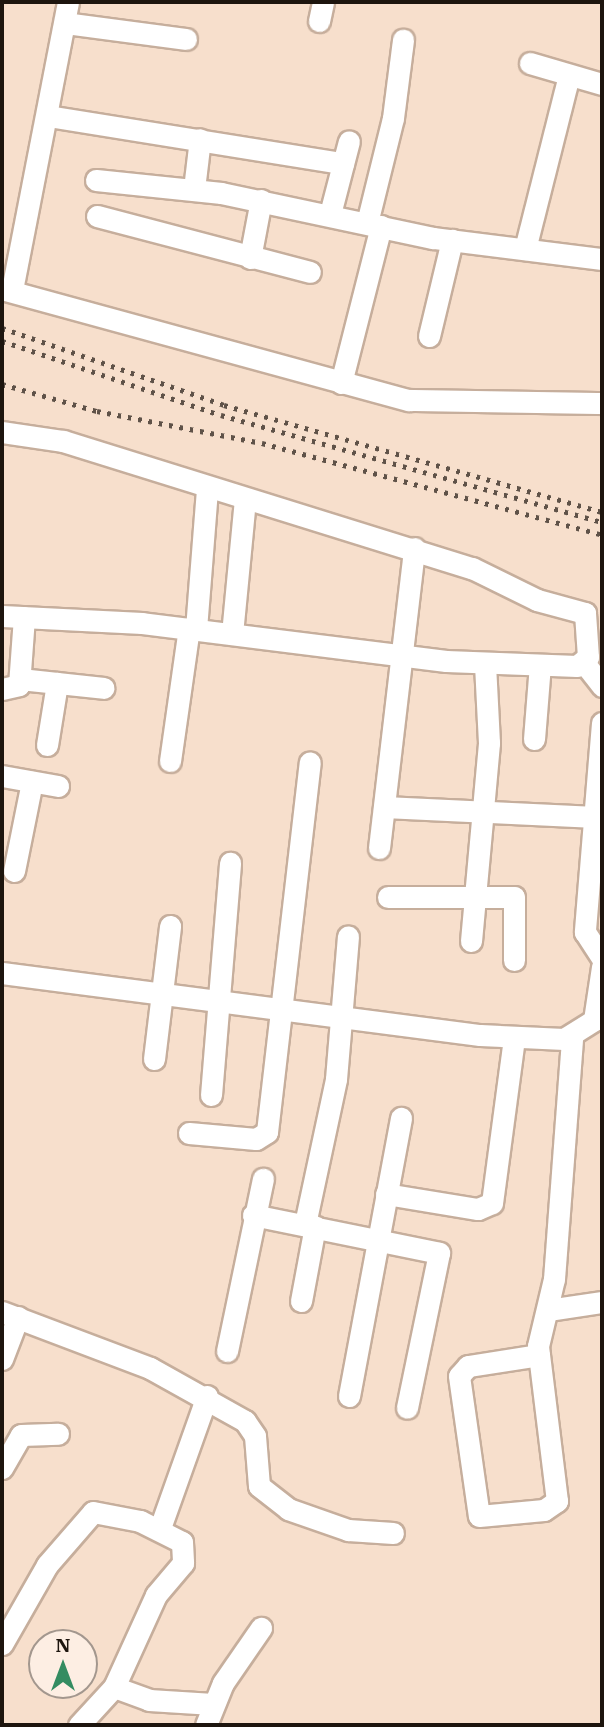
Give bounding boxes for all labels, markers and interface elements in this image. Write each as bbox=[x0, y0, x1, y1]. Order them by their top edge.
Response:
north arrow bbox=[28, 1629, 98, 1699]
text: N bbox=[55, 1633, 71, 1657]

